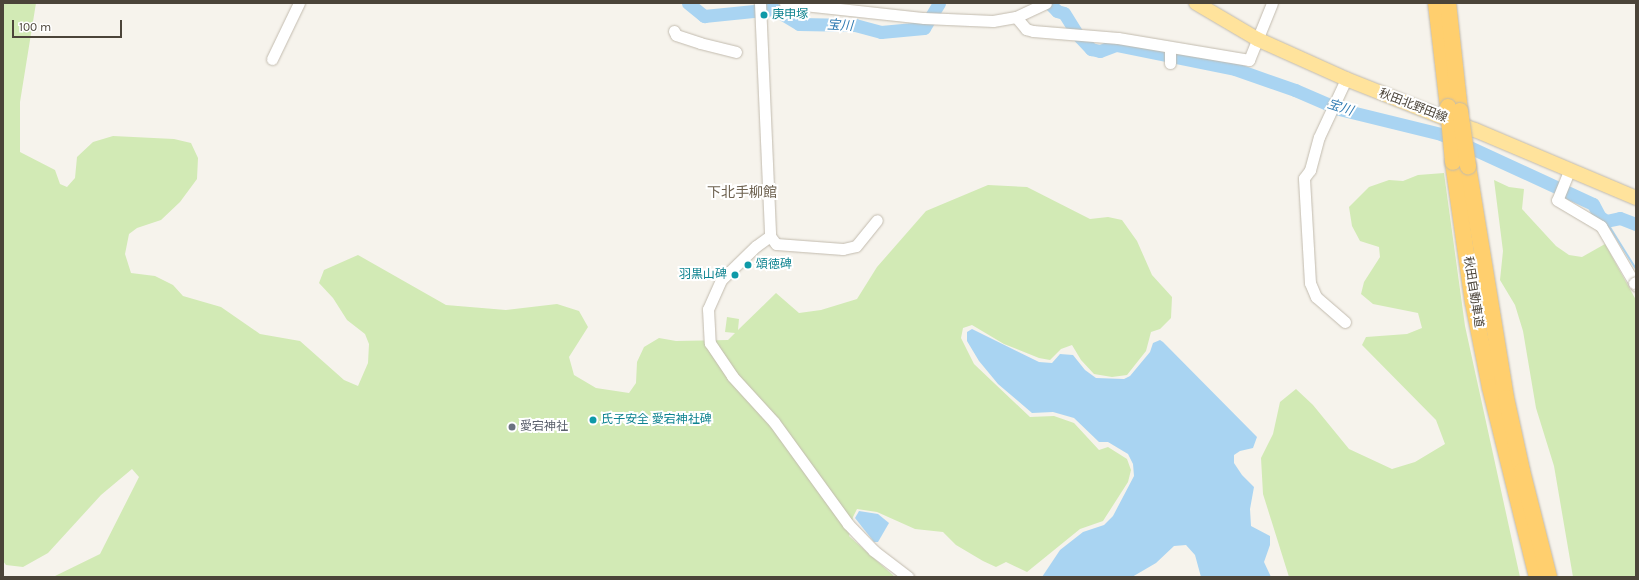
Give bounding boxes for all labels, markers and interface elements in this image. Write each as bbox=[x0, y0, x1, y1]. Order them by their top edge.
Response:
place label: 庚申塚 bbox=[772, 8, 808, 22]
marker: 庚申塚 bbox=[759, 10, 769, 20]
scale bar bbox=[14, 12, 124, 38]
water label: 宝川 bbox=[827, 18, 853, 34]
text: 100 m bbox=[19, 20, 51, 34]
street label: 秋田北野田線 bbox=[1377, 86, 1449, 126]
water label: 宝川 bbox=[1325, 97, 1355, 119]
district label: 下北手柳館 bbox=[707, 185, 777, 201]
street label: 秋田自動車道 bbox=[1460, 255, 1486, 329]
place label: 頌徳碑 bbox=[756, 258, 792, 272]
marker: 頌徳碑 bbox=[743, 260, 753, 270]
place label: 羽黒山碑 bbox=[679, 268, 727, 282]
marker: 羽黒山碑 bbox=[730, 270, 740, 280]
place label: 氏子安全 愛宕神社碑 bbox=[601, 413, 712, 427]
marker: 氏子安全 愛宕神社碑 bbox=[588, 415, 598, 425]
place label: 愛宕神社 bbox=[520, 420, 568, 434]
marker: 愛宕神社 bbox=[507, 422, 517, 432]

